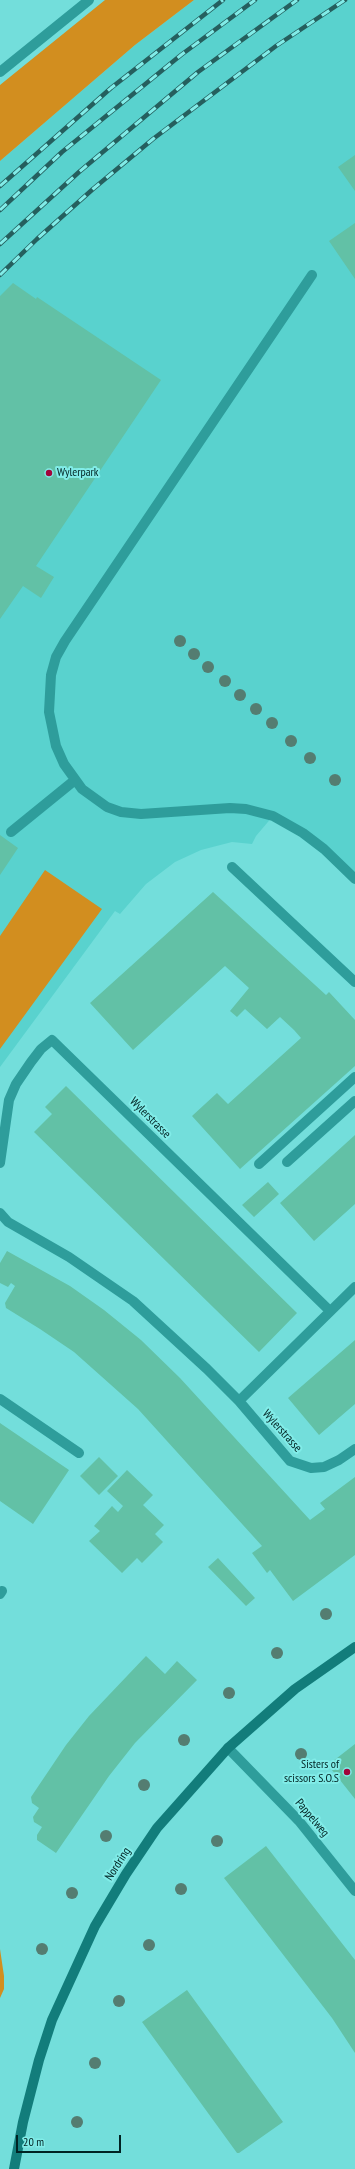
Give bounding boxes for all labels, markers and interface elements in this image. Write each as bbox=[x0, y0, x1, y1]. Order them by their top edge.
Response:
place label: Wylerpark bbox=[57, 466, 98, 480]
marker: Wylerpark bbox=[44, 468, 54, 478]
street label: Wylerstrasse bbox=[127, 1095, 173, 1141]
street label: Wylerstrasse bbox=[259, 1407, 305, 1455]
place label: Sisters of scissors S.O.S bbox=[284, 1758, 339, 1786]
marker: Sisters of scissors S.O.S bbox=[342, 1767, 352, 1777]
street label: Pappelweg bbox=[292, 1796, 332, 1840]
street label: Nordring bbox=[102, 1845, 134, 1883]
scale bar bbox=[18, 2127, 123, 2153]
text: 20 m bbox=[23, 2134, 44, 2149]

